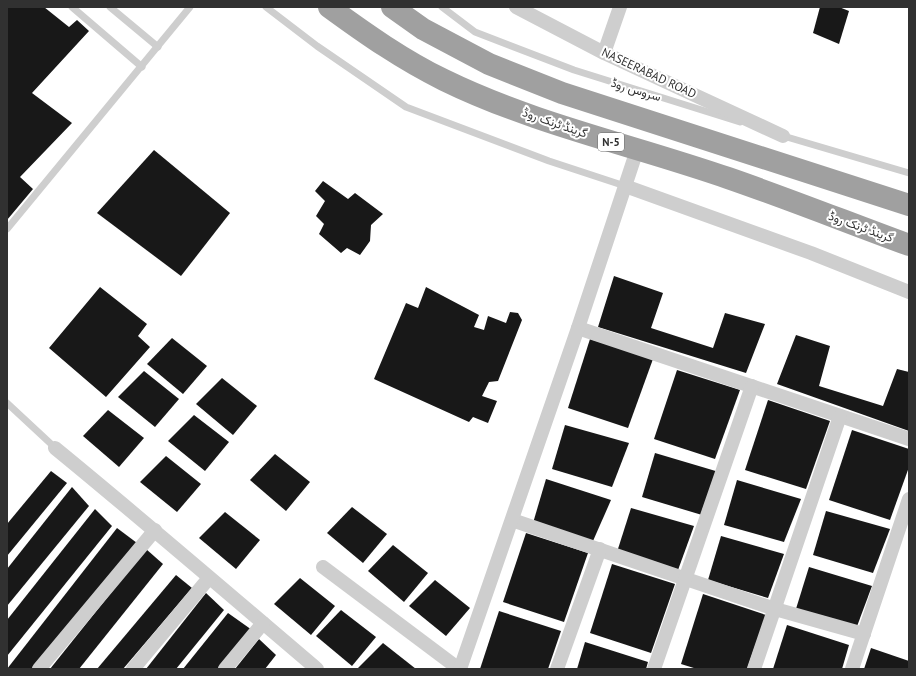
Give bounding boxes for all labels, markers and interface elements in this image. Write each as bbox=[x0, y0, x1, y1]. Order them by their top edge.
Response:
street label: NASEERABAD ROAD bbox=[600, 44, 699, 101]
street label: سروس روڈ bbox=[609, 75, 663, 105]
street label: گرینڈ ٹرنک روڈ bbox=[520, 104, 590, 142]
road number: N-5 bbox=[598, 133, 624, 151]
street label: گرینڈ ٹرنک روڈ bbox=[826, 208, 896, 246]

